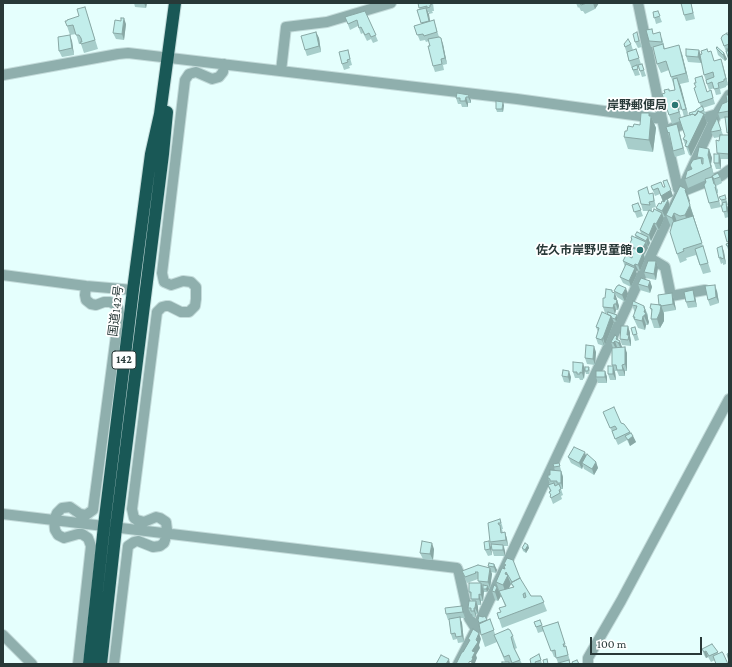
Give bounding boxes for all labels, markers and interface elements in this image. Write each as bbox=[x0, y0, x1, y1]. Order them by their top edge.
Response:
place label: 岸野郵便局 bbox=[607, 98, 667, 112]
marker: 岸野郵便局 bbox=[670, 100, 680, 110]
place label: 佐久市岸野児童館 bbox=[536, 243, 632, 257]
marker: 佐久市岸野児童館 bbox=[635, 245, 645, 255]
street label: 国道142号 bbox=[106, 284, 126, 338]
road number: 142 bbox=[112, 351, 136, 369]
scale bar bbox=[592, 629, 704, 655]
text: 100 m bbox=[597, 637, 626, 651]

